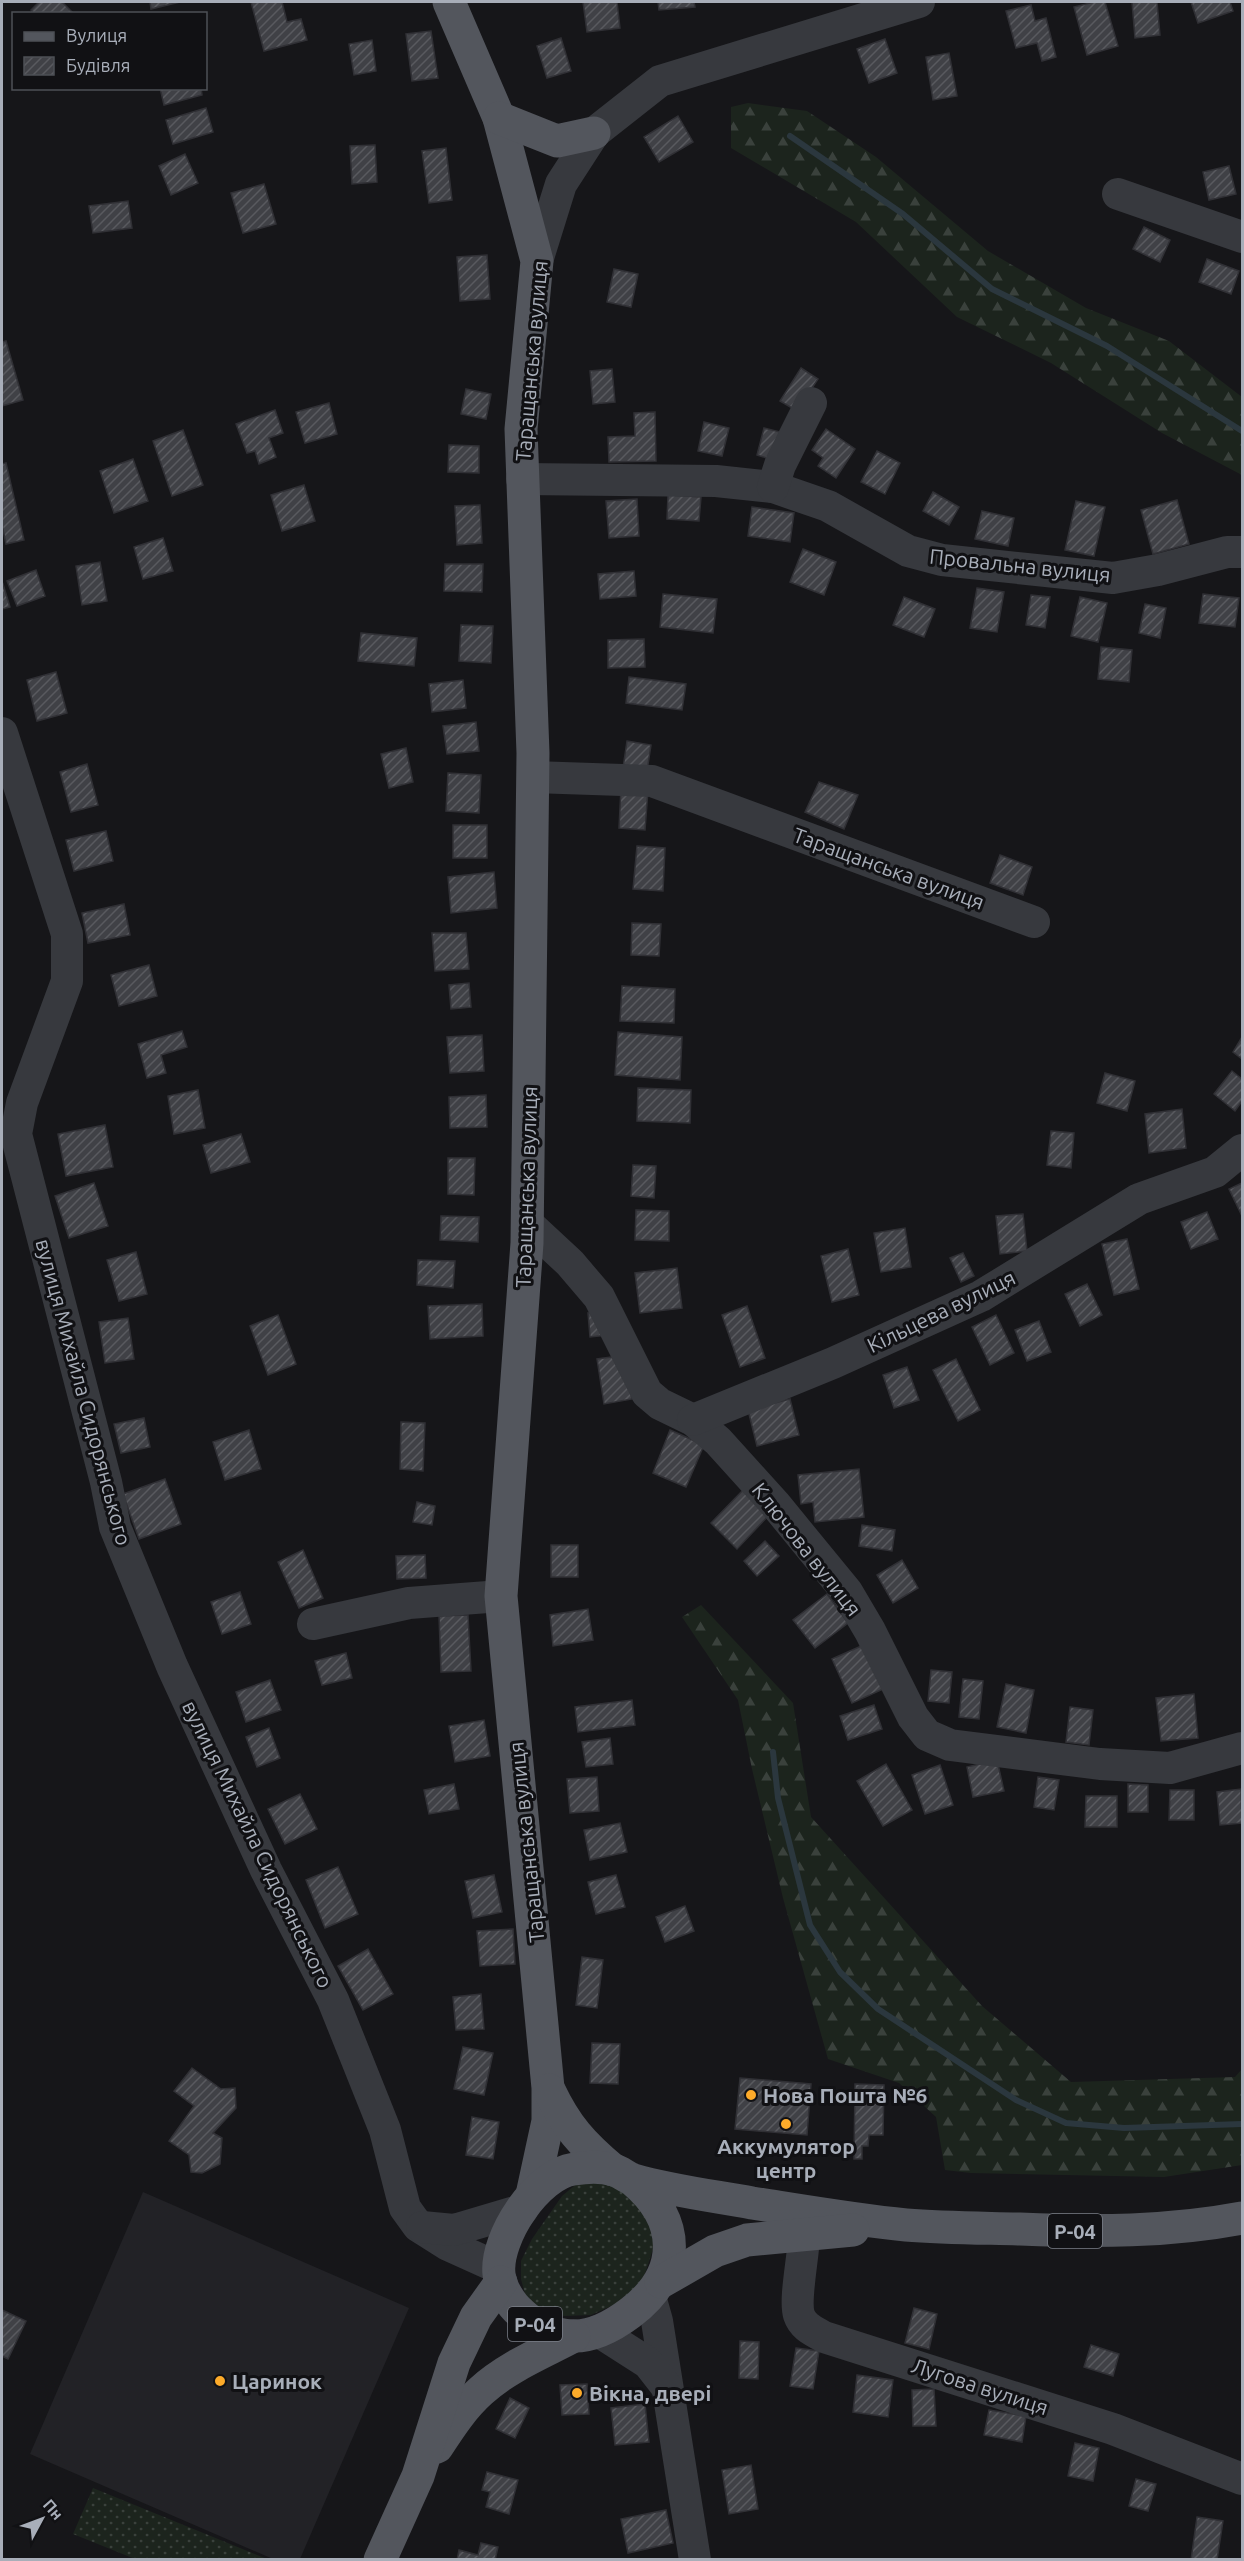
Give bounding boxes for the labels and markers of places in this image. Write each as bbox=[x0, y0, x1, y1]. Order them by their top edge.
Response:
place label: Нова Пошта №6 bbox=[763, 2083, 928, 2107]
marker: Нова Пошта №6 bbox=[744, 2088, 758, 2102]
marker: Аккумулятор центр bbox=[779, 2117, 793, 2131]
place label: Аккумулятор центр bbox=[717, 2134, 855, 2182]
place label: Царинок bbox=[232, 2369, 322, 2393]
marker: Царинок bbox=[213, 2374, 227, 2388]
place label: Вікна, двері bbox=[589, 2381, 711, 2405]
marker: Вікна, двері bbox=[570, 2386, 584, 2400]

